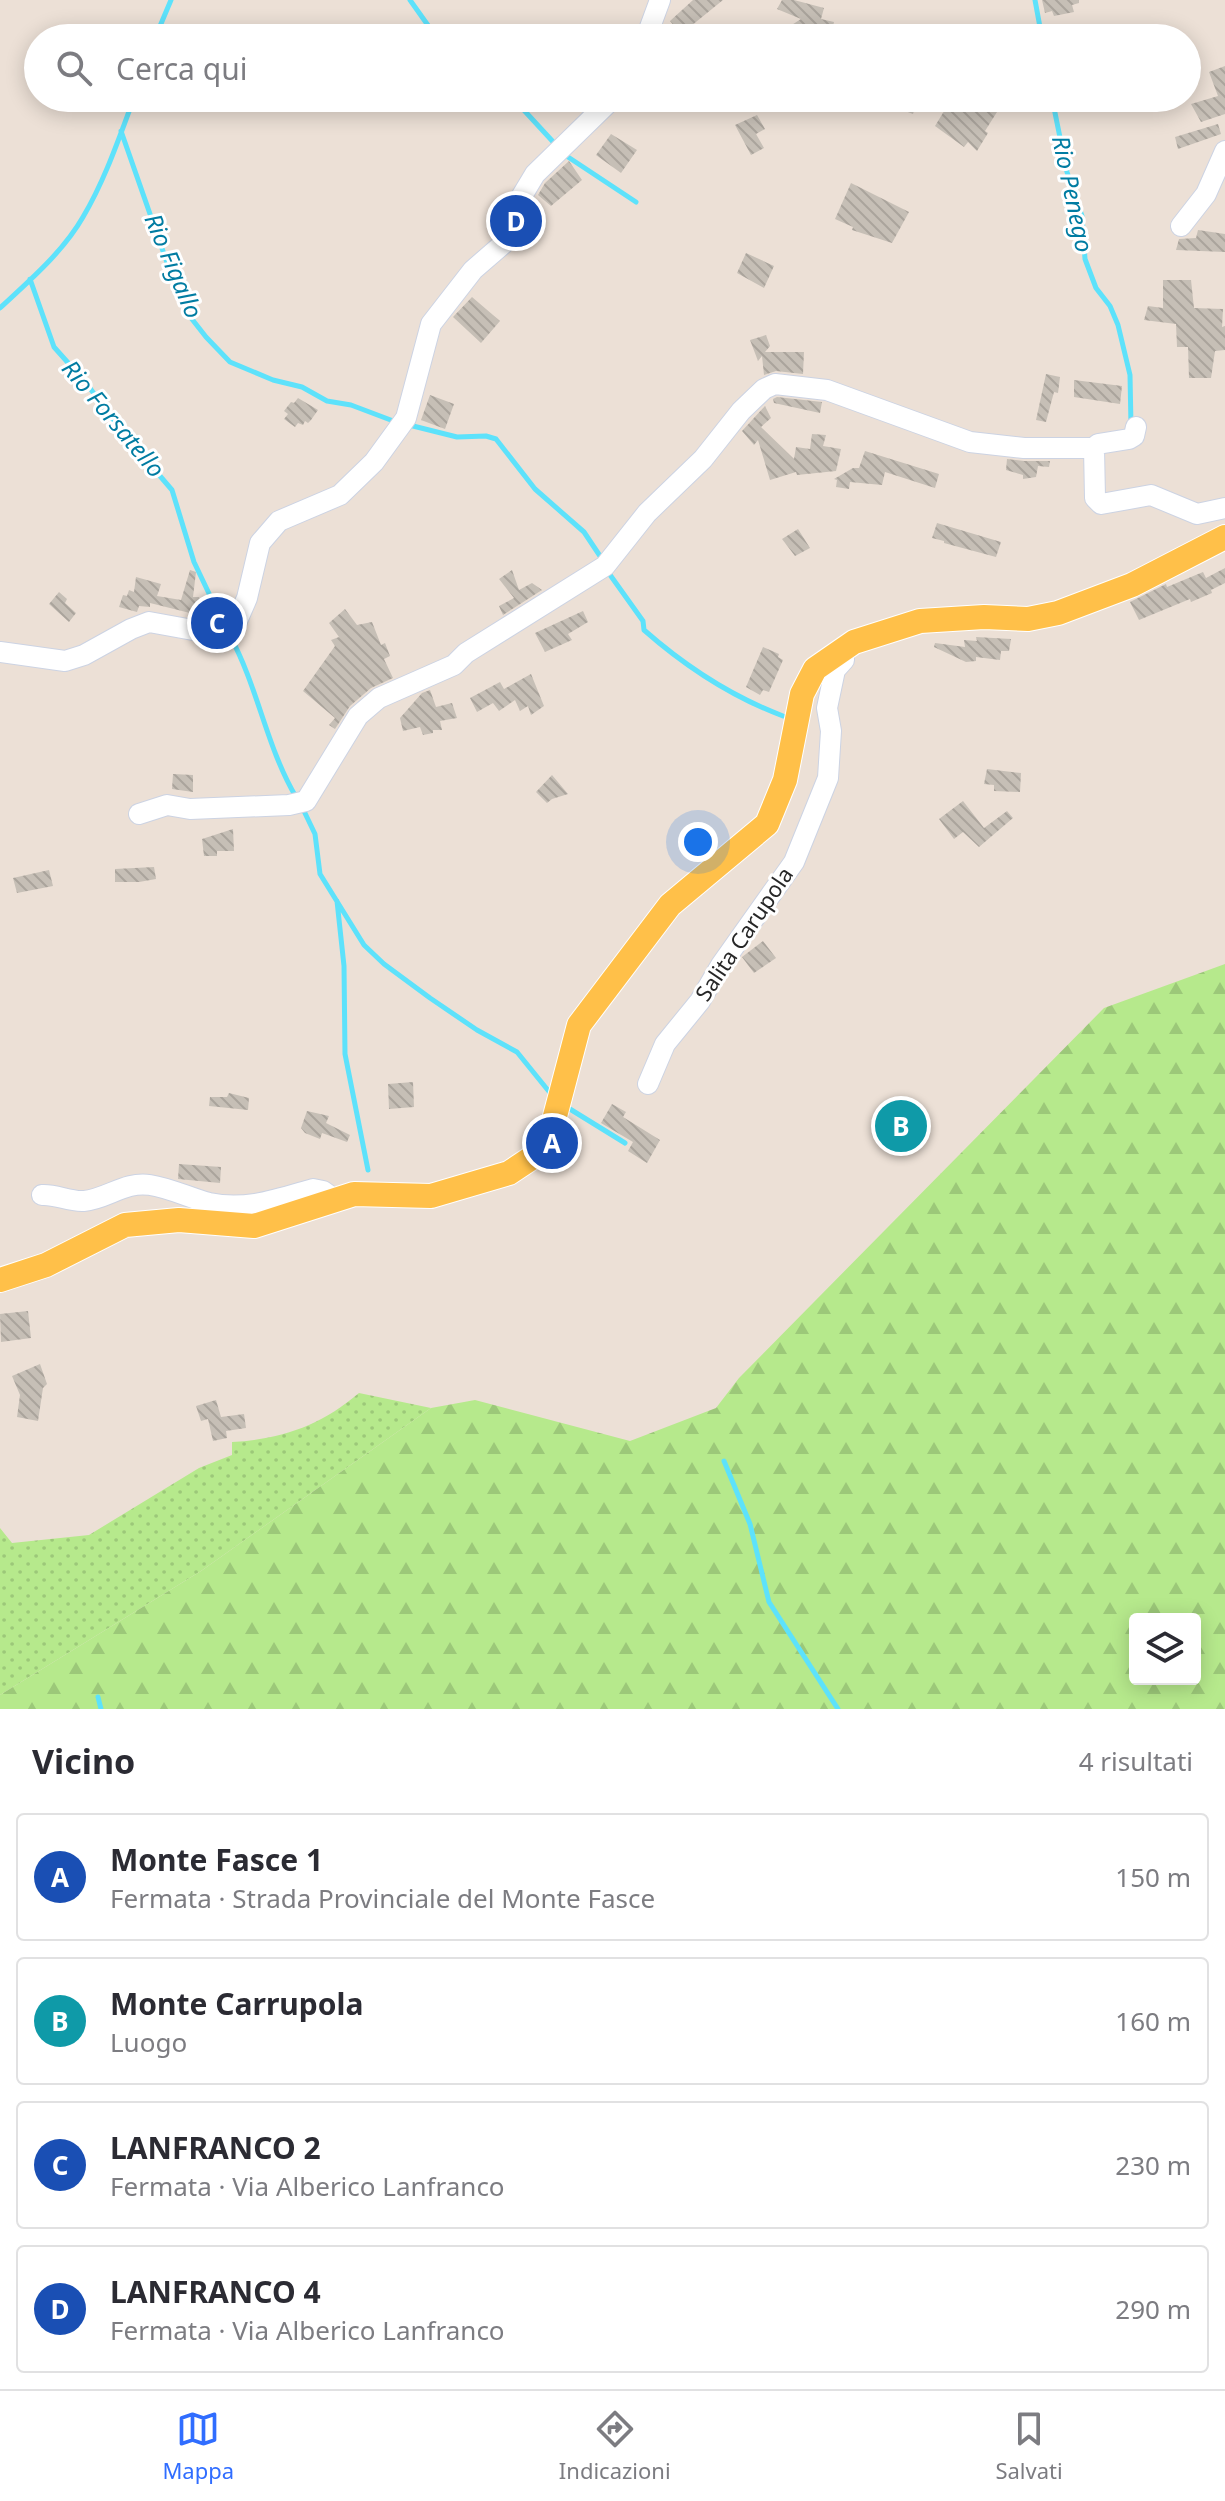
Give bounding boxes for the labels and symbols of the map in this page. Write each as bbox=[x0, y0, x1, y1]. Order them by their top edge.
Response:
water label: Rio Penego bbox=[1045, 132, 1102, 255]
pin: D bbox=[490, 191, 542, 251]
water label: Rio Figallo bbox=[138, 208, 211, 323]
water label: Rio Forsatello bbox=[55, 352, 173, 484]
pin: C bbox=[191, 593, 243, 653]
your location bbox=[678, 822, 718, 862]
street label: Salita Carupola bbox=[687, 861, 799, 1006]
pin: B bbox=[875, 1096, 927, 1156]
pin: A bbox=[526, 1113, 578, 1173]

